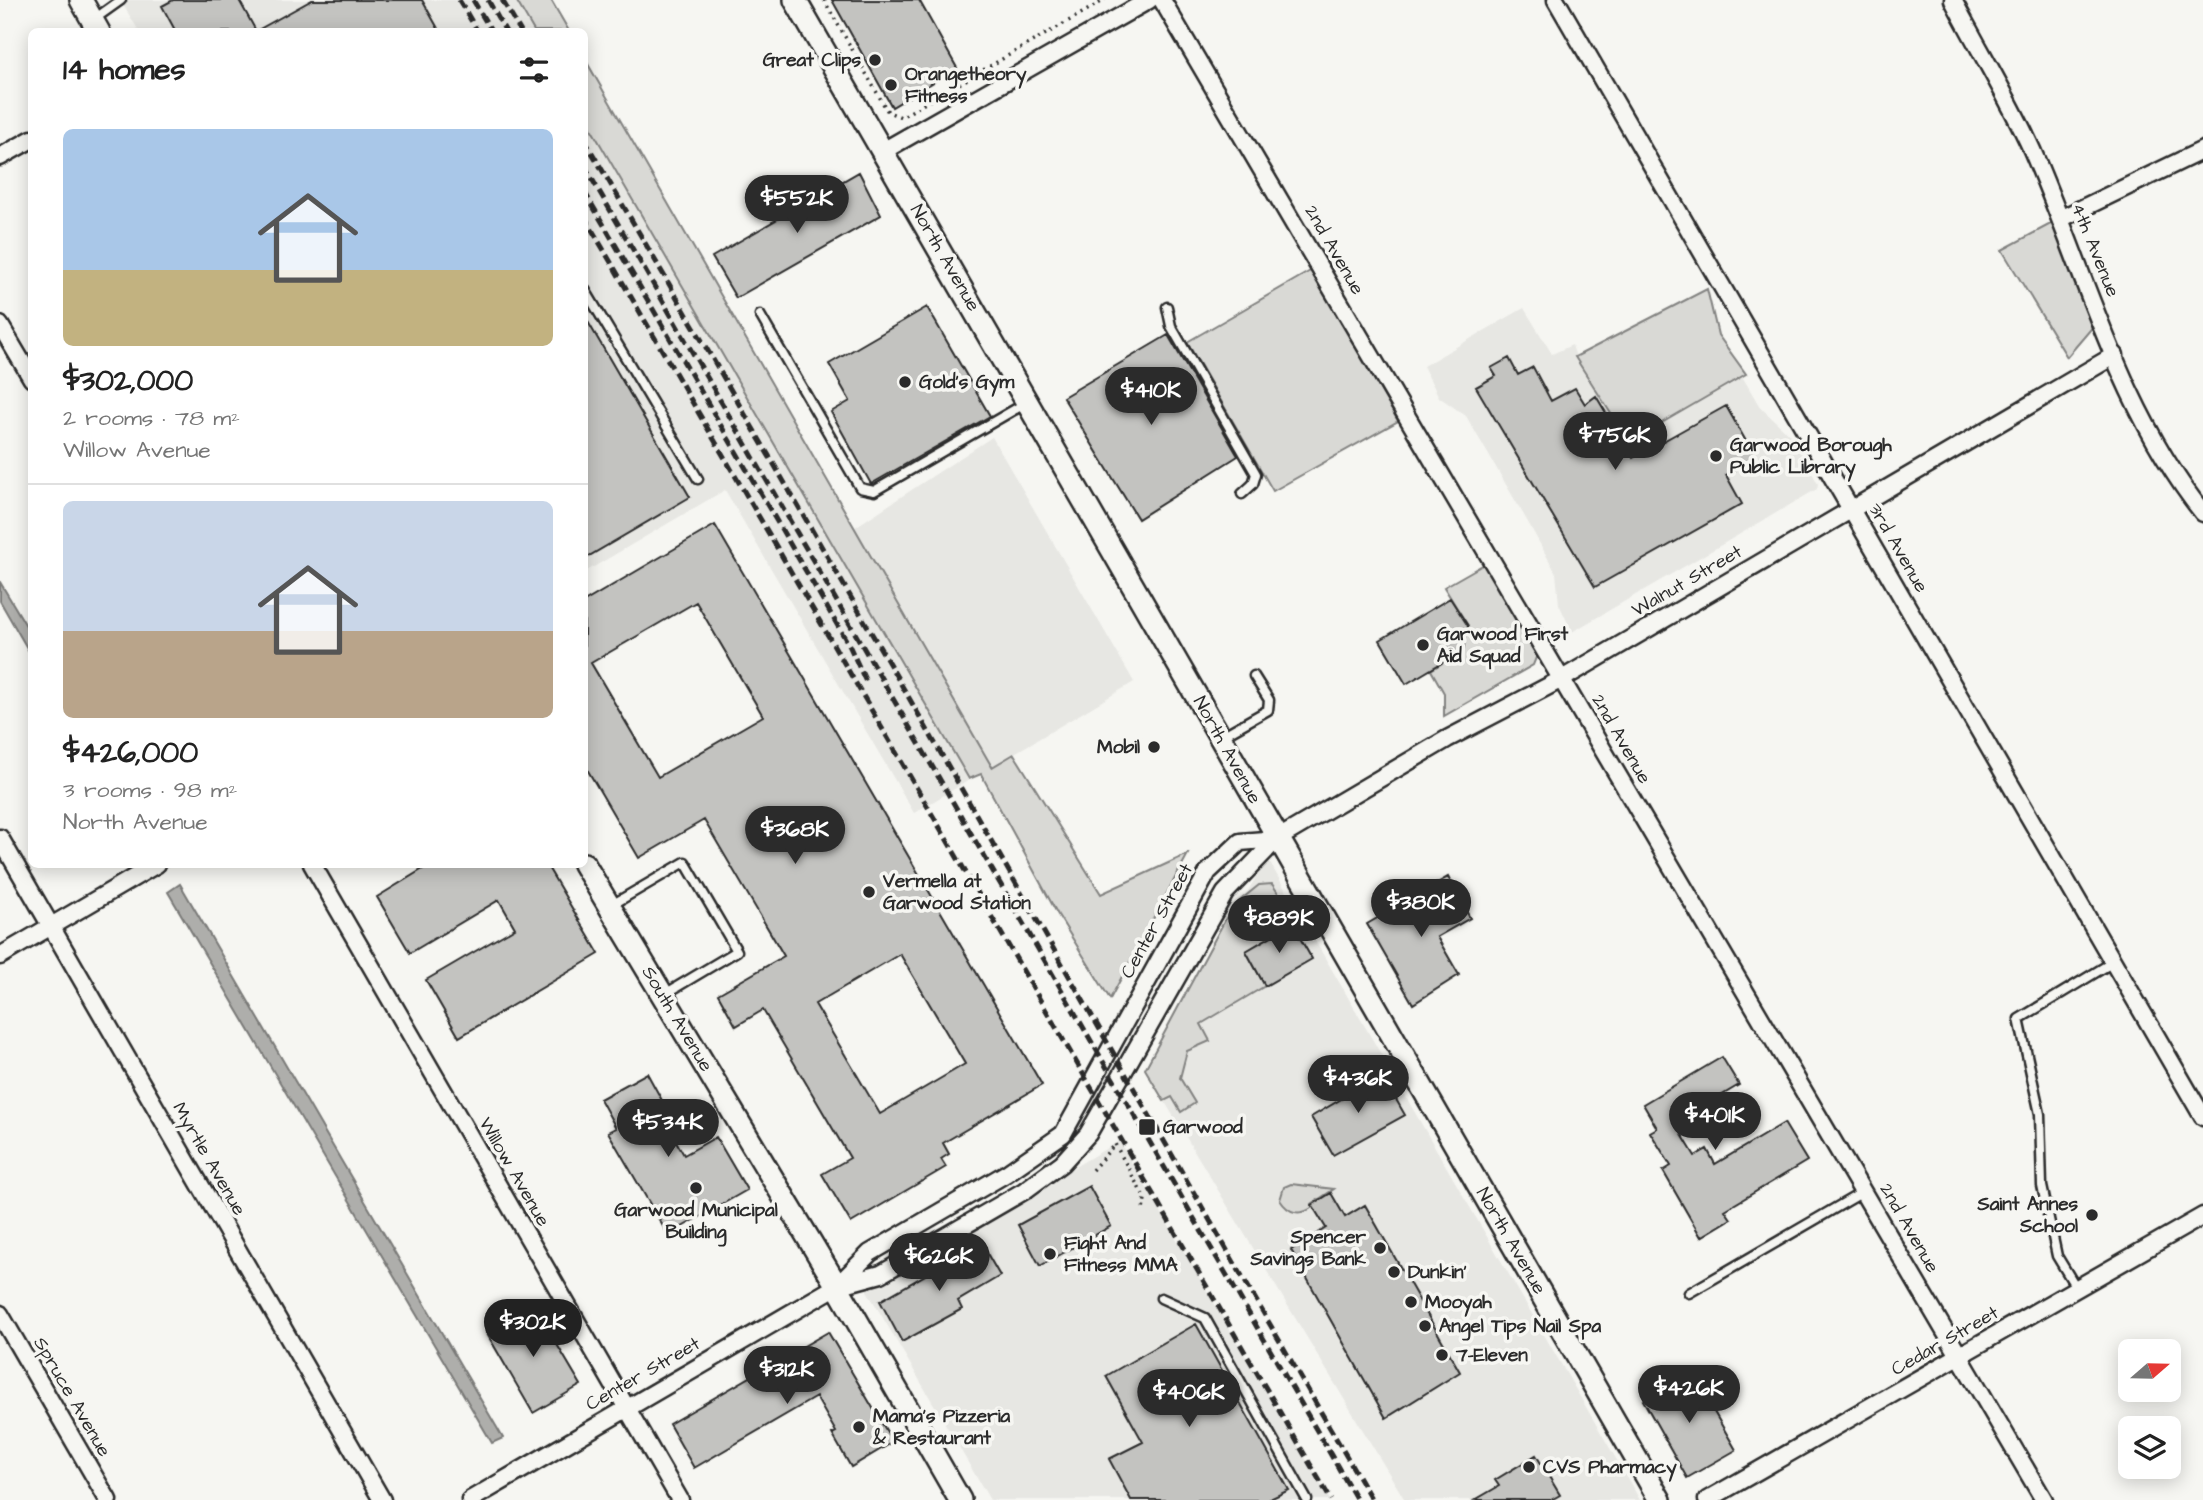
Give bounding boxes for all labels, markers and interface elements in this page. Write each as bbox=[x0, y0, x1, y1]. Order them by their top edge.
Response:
place label: Great Clips bbox=[763, 47, 861, 74]
text: 14 homes bbox=[63, 49, 186, 91]
icon: filters bbox=[515, 51, 553, 89]
marker: Great Clips bbox=[867, 52, 883, 68]
place label: Orangetheory Fitness bbox=[905, 61, 1027, 110]
marker: Orangetheory Fitness bbox=[883, 77, 899, 93]
icon: home bbox=[245, 175, 371, 301]
pin: $552K bbox=[748, 176, 846, 235]
text: $552K bbox=[761, 182, 833, 214]
street label: North Avenue bbox=[903, 199, 987, 317]
street label: 4th Avenue bbox=[2064, 199, 2126, 301]
street label: 2nd Avenue bbox=[1297, 200, 1371, 300]
text: $302,000 bbox=[63, 360, 193, 402]
pin: $410K bbox=[1102, 368, 1200, 427]
place label: Gold's Gym bbox=[919, 369, 1015, 397]
marker: Gold's Gym bbox=[897, 374, 913, 390]
text: $410K bbox=[1121, 374, 1181, 406]
text: 2 rooms · 78 m² bbox=[63, 402, 240, 434]
pin: $756K bbox=[1566, 412, 1664, 472]
text: $756K bbox=[1579, 419, 1651, 451]
place label: Garwood Borough Public Library bbox=[1730, 432, 1892, 482]
text: Willow Avenue bbox=[63, 434, 211, 466]
marker: Garwood Borough Public Library bbox=[1708, 448, 1724, 464]
street label: 3rd Avenue bbox=[1862, 498, 1934, 598]
street label: Walnut Street bbox=[1627, 538, 1748, 624]
icon: home bbox=[245, 547, 371, 673]
place label: Garwood First Aid Squad bbox=[1437, 621, 1568, 670]
marker: Garwood First Aid Squad bbox=[1415, 637, 1431, 653]
street label: 2nd Avenue bbox=[1584, 689, 1658, 789]
street label: North Avenue bbox=[1186, 691, 1268, 809]
text: $426,000 bbox=[63, 732, 198, 774]
place label: Mobil bbox=[1097, 734, 1140, 761]
marker: Mobil bbox=[1146, 739, 1162, 755]
text: 3 rooms · 98 m² bbox=[63, 774, 237, 806]
text: North Avenue bbox=[63, 806, 208, 838]
pin: $368K bbox=[746, 806, 844, 866]
text: $368K bbox=[761, 813, 829, 845]
street label: Center Street bbox=[1114, 858, 1200, 983]
place label: Vermella at Garwood Station bbox=[882, 868, 1031, 917]
pin: $380K bbox=[1372, 880, 1470, 939]
marker: Vermella at Garwood Station bbox=[861, 884, 877, 900]
text: $380K bbox=[1387, 886, 1455, 918]
pin: $889K bbox=[1230, 895, 1328, 955]
text: $889K bbox=[1244, 902, 1314, 934]
street label: South Avenue bbox=[635, 961, 719, 1077]
pin: $436K bbox=[1309, 1056, 1407, 1115]
text: $436K bbox=[1324, 1062, 1392, 1094]
pin: $401K bbox=[1666, 1092, 1764, 1152]
street label: Myrtle Avenue bbox=[165, 1097, 252, 1221]
text: $401K bbox=[1685, 1099, 1745, 1131]
pin: $534K bbox=[619, 1100, 717, 1159]
text: $534K bbox=[633, 1106, 703, 1138]
street label: Willow Avenue bbox=[472, 1112, 556, 1232]
place label: Garwood bbox=[1163, 1114, 1243, 1141]
marker: Garwood bbox=[1137, 1117, 1157, 1137]
street label: 2nd Avenue bbox=[1872, 1178, 1946, 1278]
marker: Garwood Municipal Building bbox=[688, 1180, 704, 1196]
street label: North Avenue bbox=[1469, 1182, 1553, 1300]
place label: Saint Annes School bbox=[1976, 1191, 2078, 1240]
place label: Garwood Municipal Building bbox=[614, 1197, 778, 1247]
marker: Saint Annes School bbox=[2084, 1207, 2100, 1223]
place label: Spencer Savings Bank bbox=[1250, 1224, 1367, 1274]
place label: Fight And Fitness MMA bbox=[1064, 1230, 1179, 1279]
pin: $626K bbox=[890, 1234, 988, 1293]
text: $626K bbox=[905, 1240, 973, 1272]
marker: Spencer Savings Bank bbox=[1372, 1240, 1388, 1256]
marker: Fight And Fitness MMA bbox=[1042, 1246, 1058, 1262]
place label: Dunkin' bbox=[1408, 1259, 1467, 1286]
marker: Dunkin' bbox=[1386, 1264, 1402, 1280]
place label: Mooyah bbox=[1425, 1289, 1492, 1317]
marker: Mooyah bbox=[1403, 1294, 1419, 1310]
street label: Cedar Street bbox=[1886, 1299, 2004, 1383]
pin: $302K bbox=[484, 1300, 582, 1359]
text: $302K bbox=[500, 1306, 566, 1338]
place label: Angel Tips Nail Spa bbox=[1439, 1313, 1602, 1341]
marker: Angel Tips Nail Spa bbox=[1417, 1318, 1433, 1334]
street label: Center Street bbox=[581, 1330, 705, 1418]
street label: Spruce Avenue bbox=[27, 1332, 117, 1462]
north arrow bbox=[2118, 1339, 2180, 1402]
map controls bbox=[2118, 1339, 2181, 1479]
place label: 7-Eleven bbox=[1455, 1342, 1528, 1369]
pin: $312K bbox=[738, 1346, 836, 1406]
marker: 7-Eleven bbox=[1434, 1347, 1450, 1363]
text: $312K bbox=[760, 1353, 814, 1385]
pin: $426K bbox=[1640, 1366, 1738, 1425]
pin: $406K bbox=[1140, 1370, 1238, 1429]
text: $426K bbox=[1654, 1372, 1724, 1404]
text: $406K bbox=[1153, 1376, 1225, 1408]
place label: Mama's Pizzeria & Restaurant bbox=[872, 1403, 1011, 1452]
button: layers bbox=[2118, 1416, 2181, 1479]
marker: Mama's Pizzeria & Restaurant bbox=[851, 1419, 867, 1435]
place label: CVS Pharmacy bbox=[1543, 1454, 1677, 1482]
marker: CVS Pharmacy bbox=[1521, 1459, 1537, 1475]

